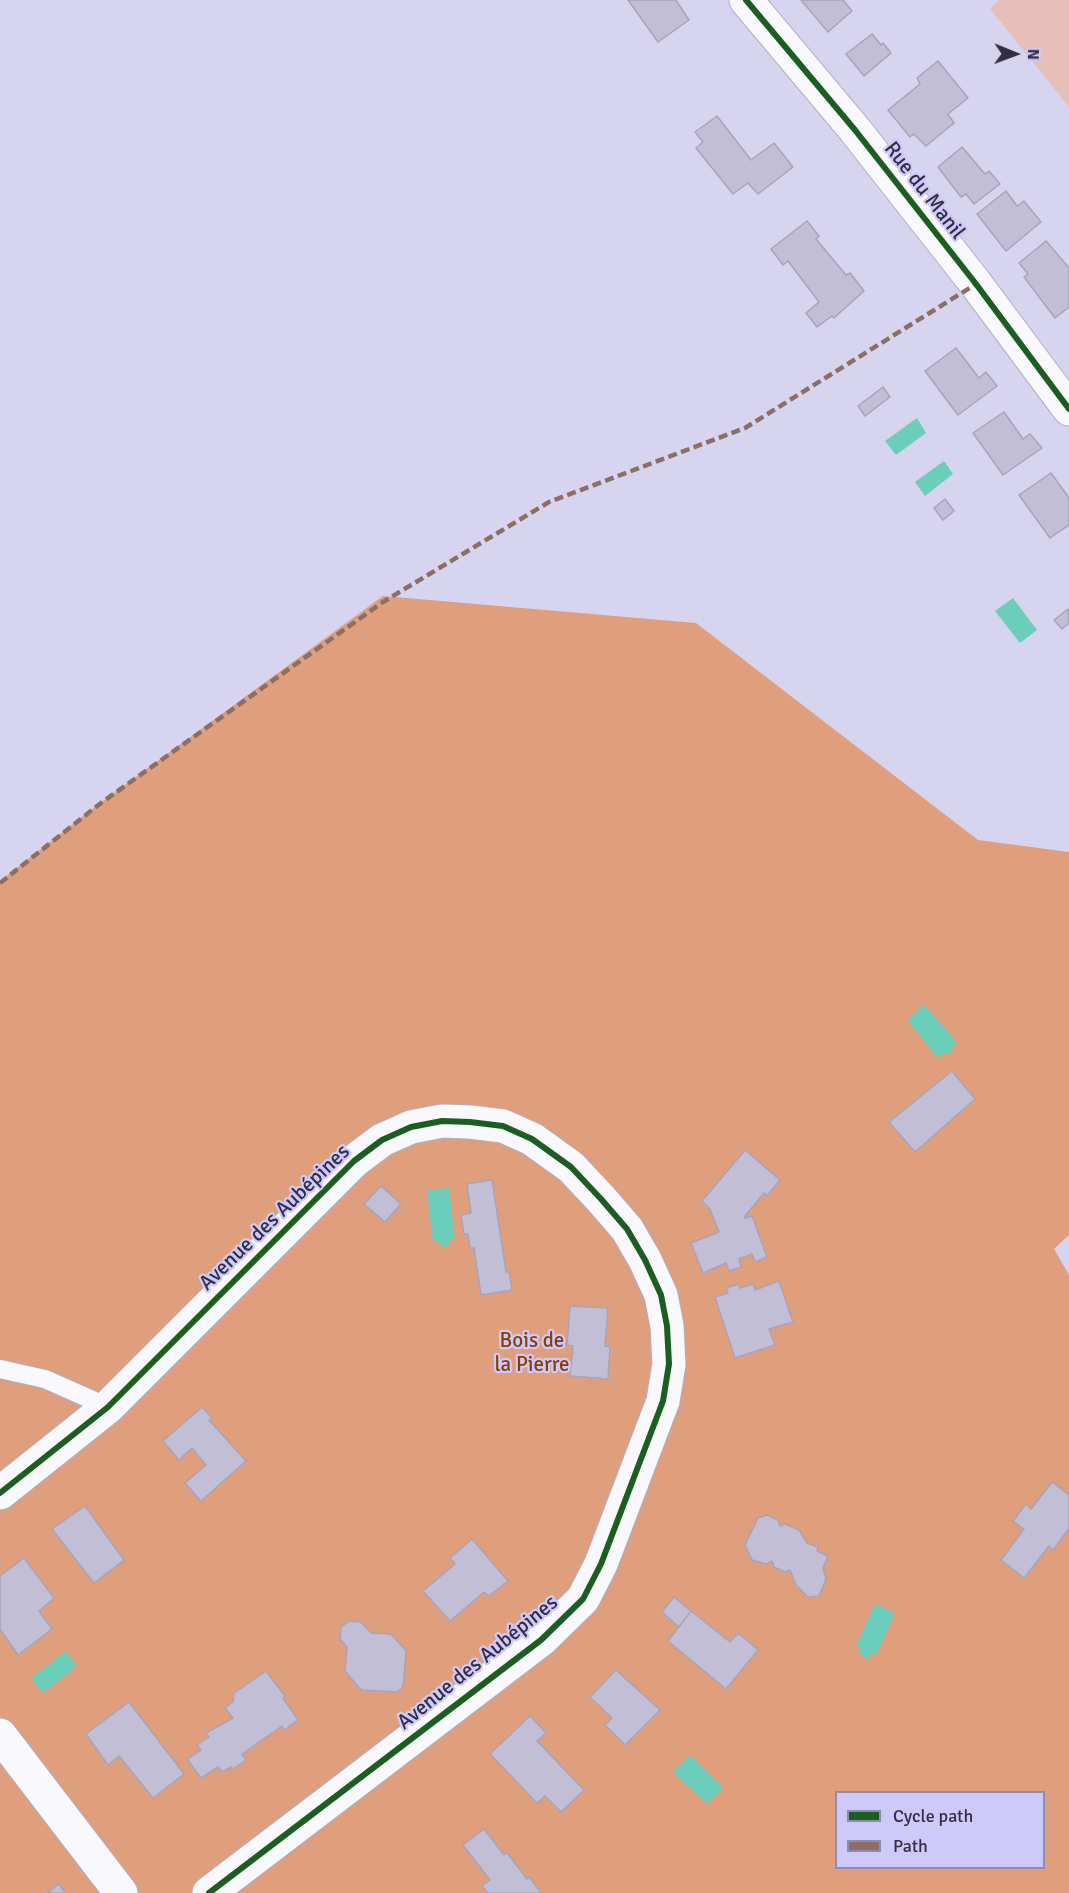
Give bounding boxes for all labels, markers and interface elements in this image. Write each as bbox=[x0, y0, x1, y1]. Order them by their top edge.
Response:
north arrow bbox=[985, 24, 1045, 84]
text: N bbox=[1023, 49, 1043, 60]
street label: Rue du Manil bbox=[878, 137, 970, 245]
street label: Avenue des Aubépines bbox=[195, 1140, 355, 1296]
park label: Bois de la Pierre bbox=[494, 1328, 570, 1378]
street label: Avenue des Aubépines bbox=[393, 1590, 563, 1736]
legend bbox=[835, 1791, 1045, 1869]
text: Cycle path bbox=[893, 1805, 973, 1827]
text: Path bbox=[893, 1835, 928, 1857]

